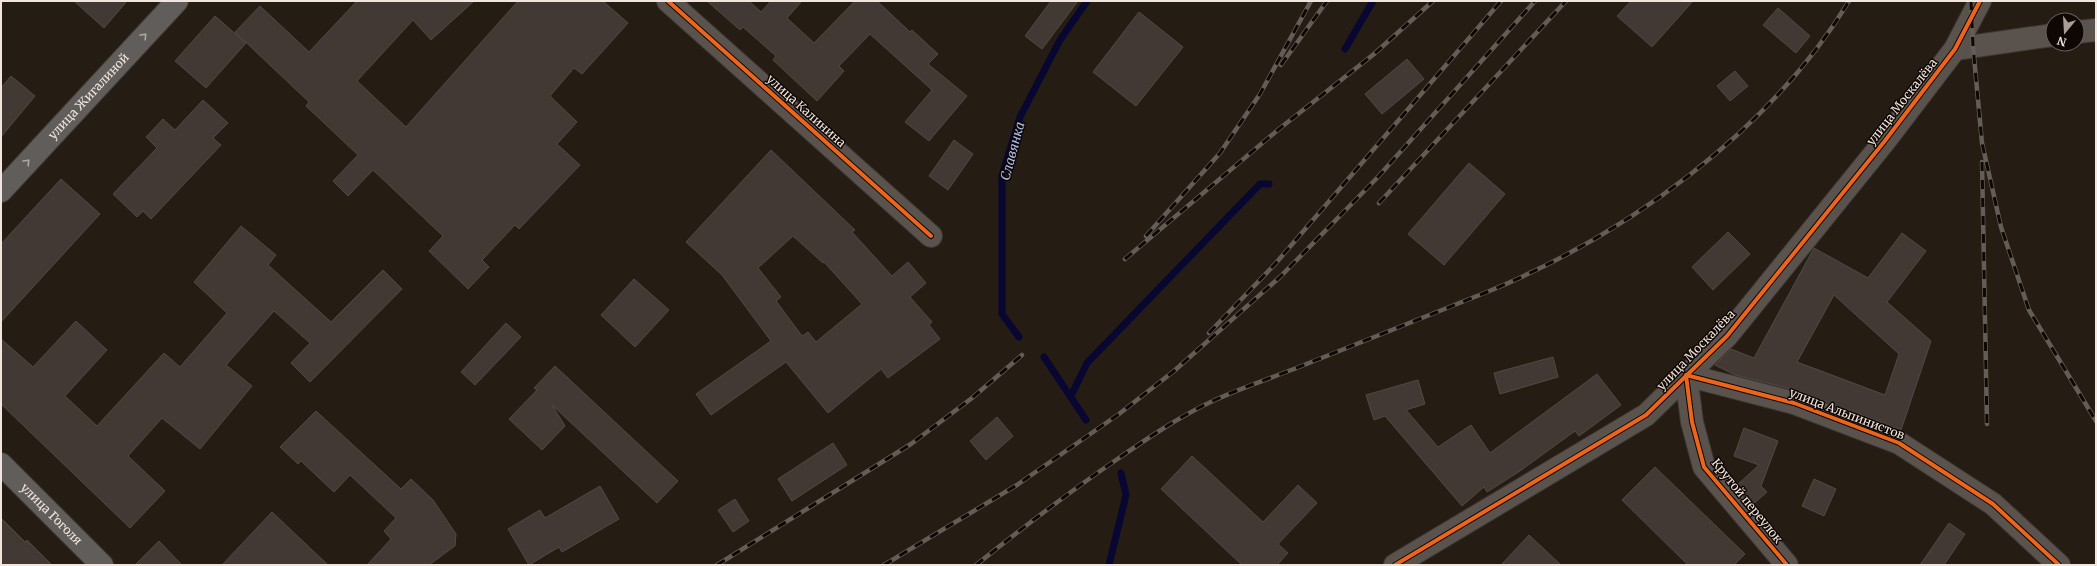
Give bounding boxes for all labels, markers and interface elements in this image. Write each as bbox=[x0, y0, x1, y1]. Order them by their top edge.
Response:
north arrow bbox=[2045, 12, 2085, 52]
one-way arrow bbox=[140, 33, 147, 41]
text: N bbox=[2055, 33, 2068, 50]
street label: улица Жигалиной bbox=[45, 50, 132, 142]
street label: улица Москалёва bbox=[1863, 55, 1941, 148]
street label: улица Калинина bbox=[764, 71, 849, 150]
water label: Славянка bbox=[996, 120, 1028, 182]
one-way arrow bbox=[23, 159, 30, 167]
street label: улица Москалёва bbox=[1653, 306, 1738, 393]
street label: улица Альпинистов bbox=[1787, 385, 1907, 442]
street label: Крутой переулок bbox=[1709, 455, 1786, 546]
street label: улица Гоголя bbox=[18, 480, 85, 548]

